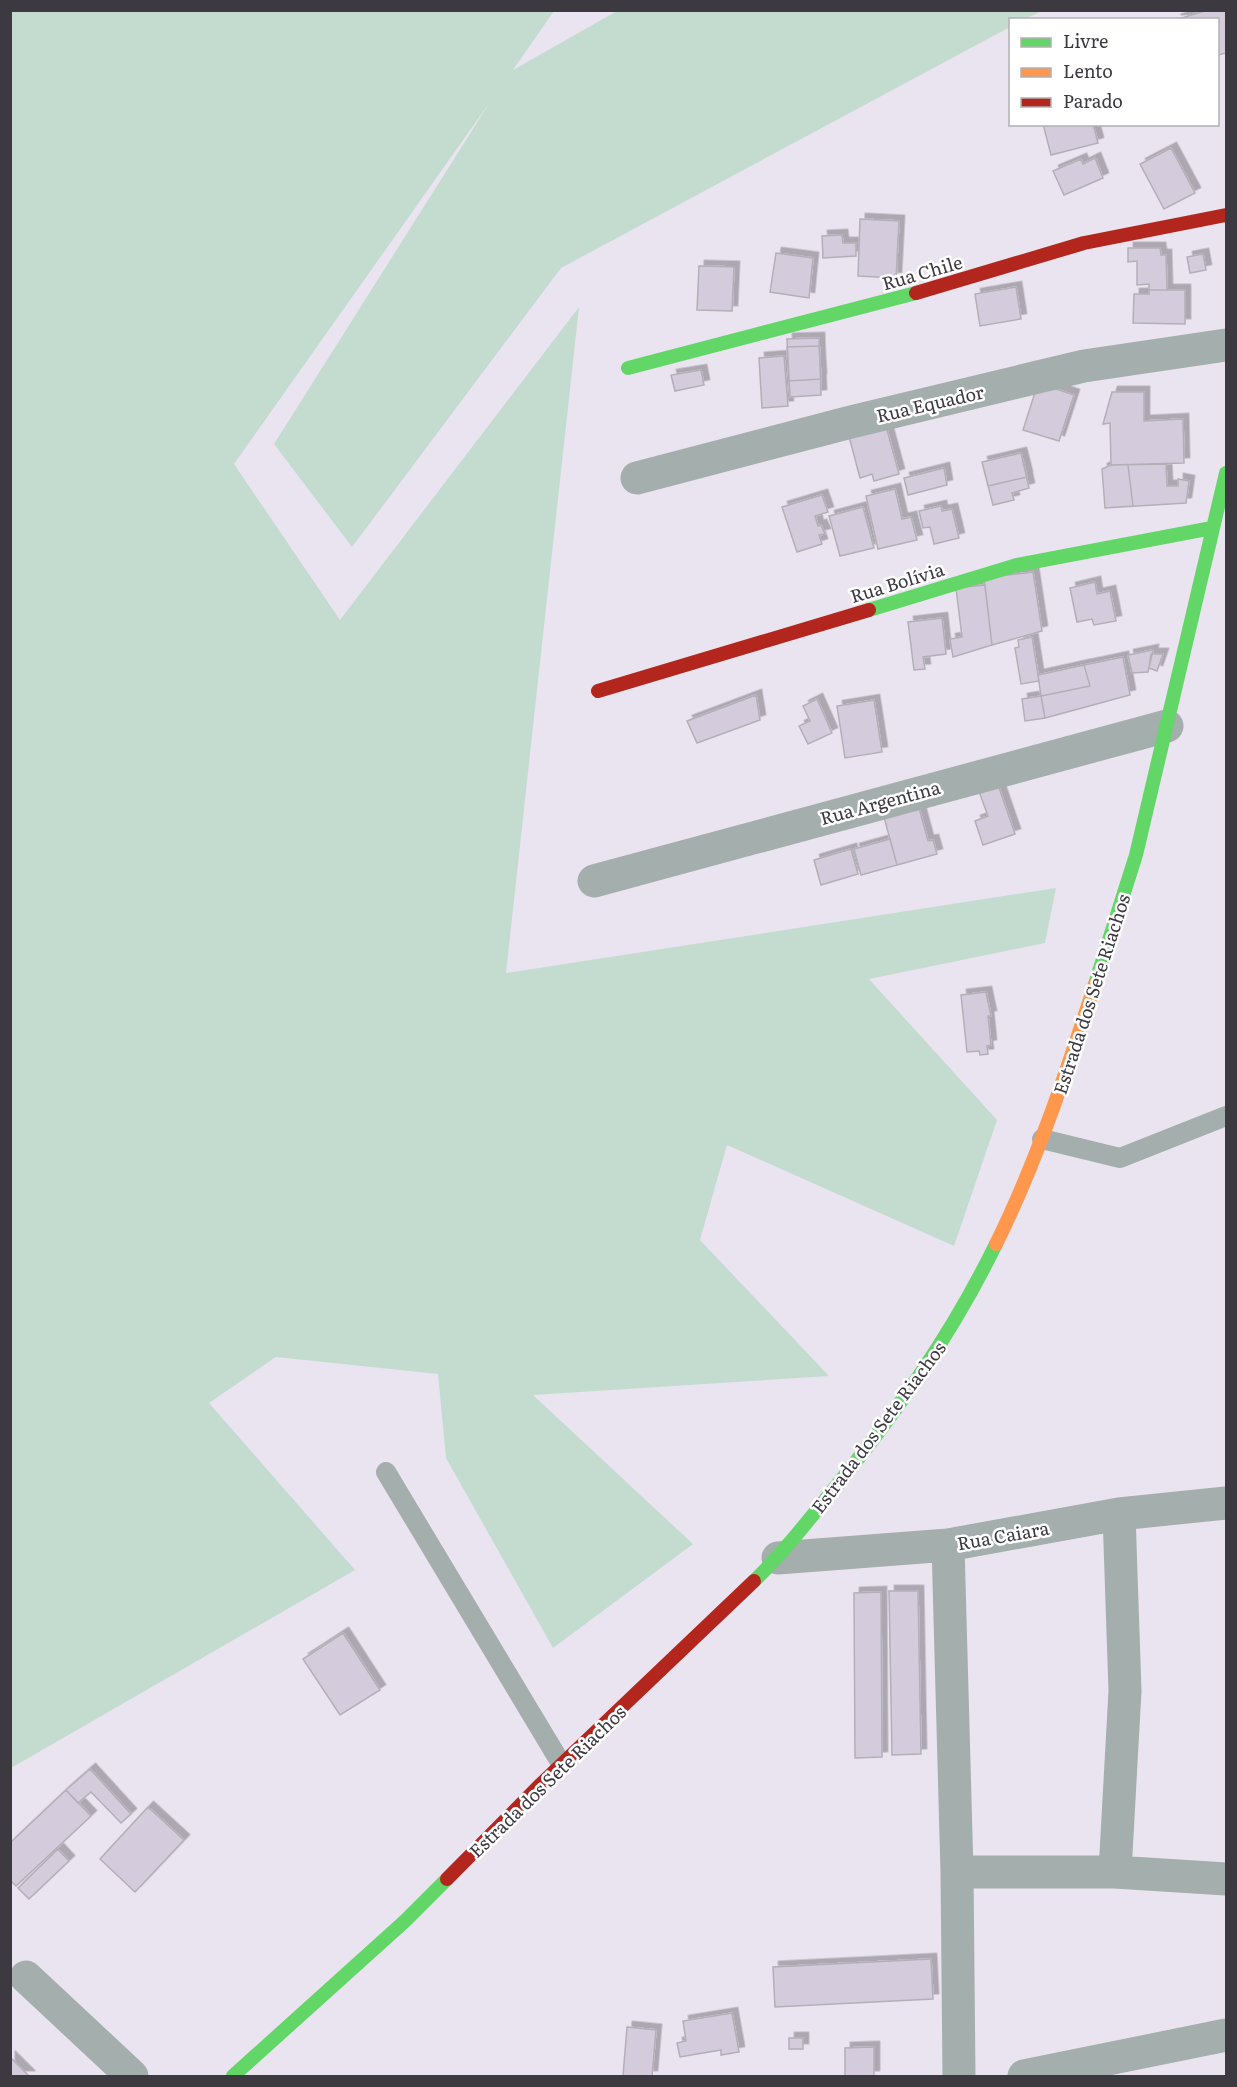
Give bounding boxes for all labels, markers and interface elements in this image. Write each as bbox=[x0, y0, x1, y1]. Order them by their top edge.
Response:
legend bbox=[1009, 18, 1219, 126]
text: Livre bbox=[1063, 27, 1108, 54]
text: Lento bbox=[1063, 57, 1113, 84]
text: Parado bbox=[1063, 87, 1123, 114]
street label: Rua Chile bbox=[879, 248, 965, 296]
street label: Rua Equador bbox=[873, 377, 987, 428]
street label: Rua Bolívia bbox=[847, 555, 948, 609]
street label: Rua Argentina bbox=[817, 773, 943, 831]
street label: Estrada dos Sete Riachos bbox=[1046, 890, 1136, 1098]
street label: Estrada dos Sete Riachos bbox=[804, 1335, 952, 1519]
street label: Rua Caiara bbox=[955, 1514, 1051, 1556]
street label: Estrada dos Sete Riachos bbox=[462, 1699, 632, 1863]

